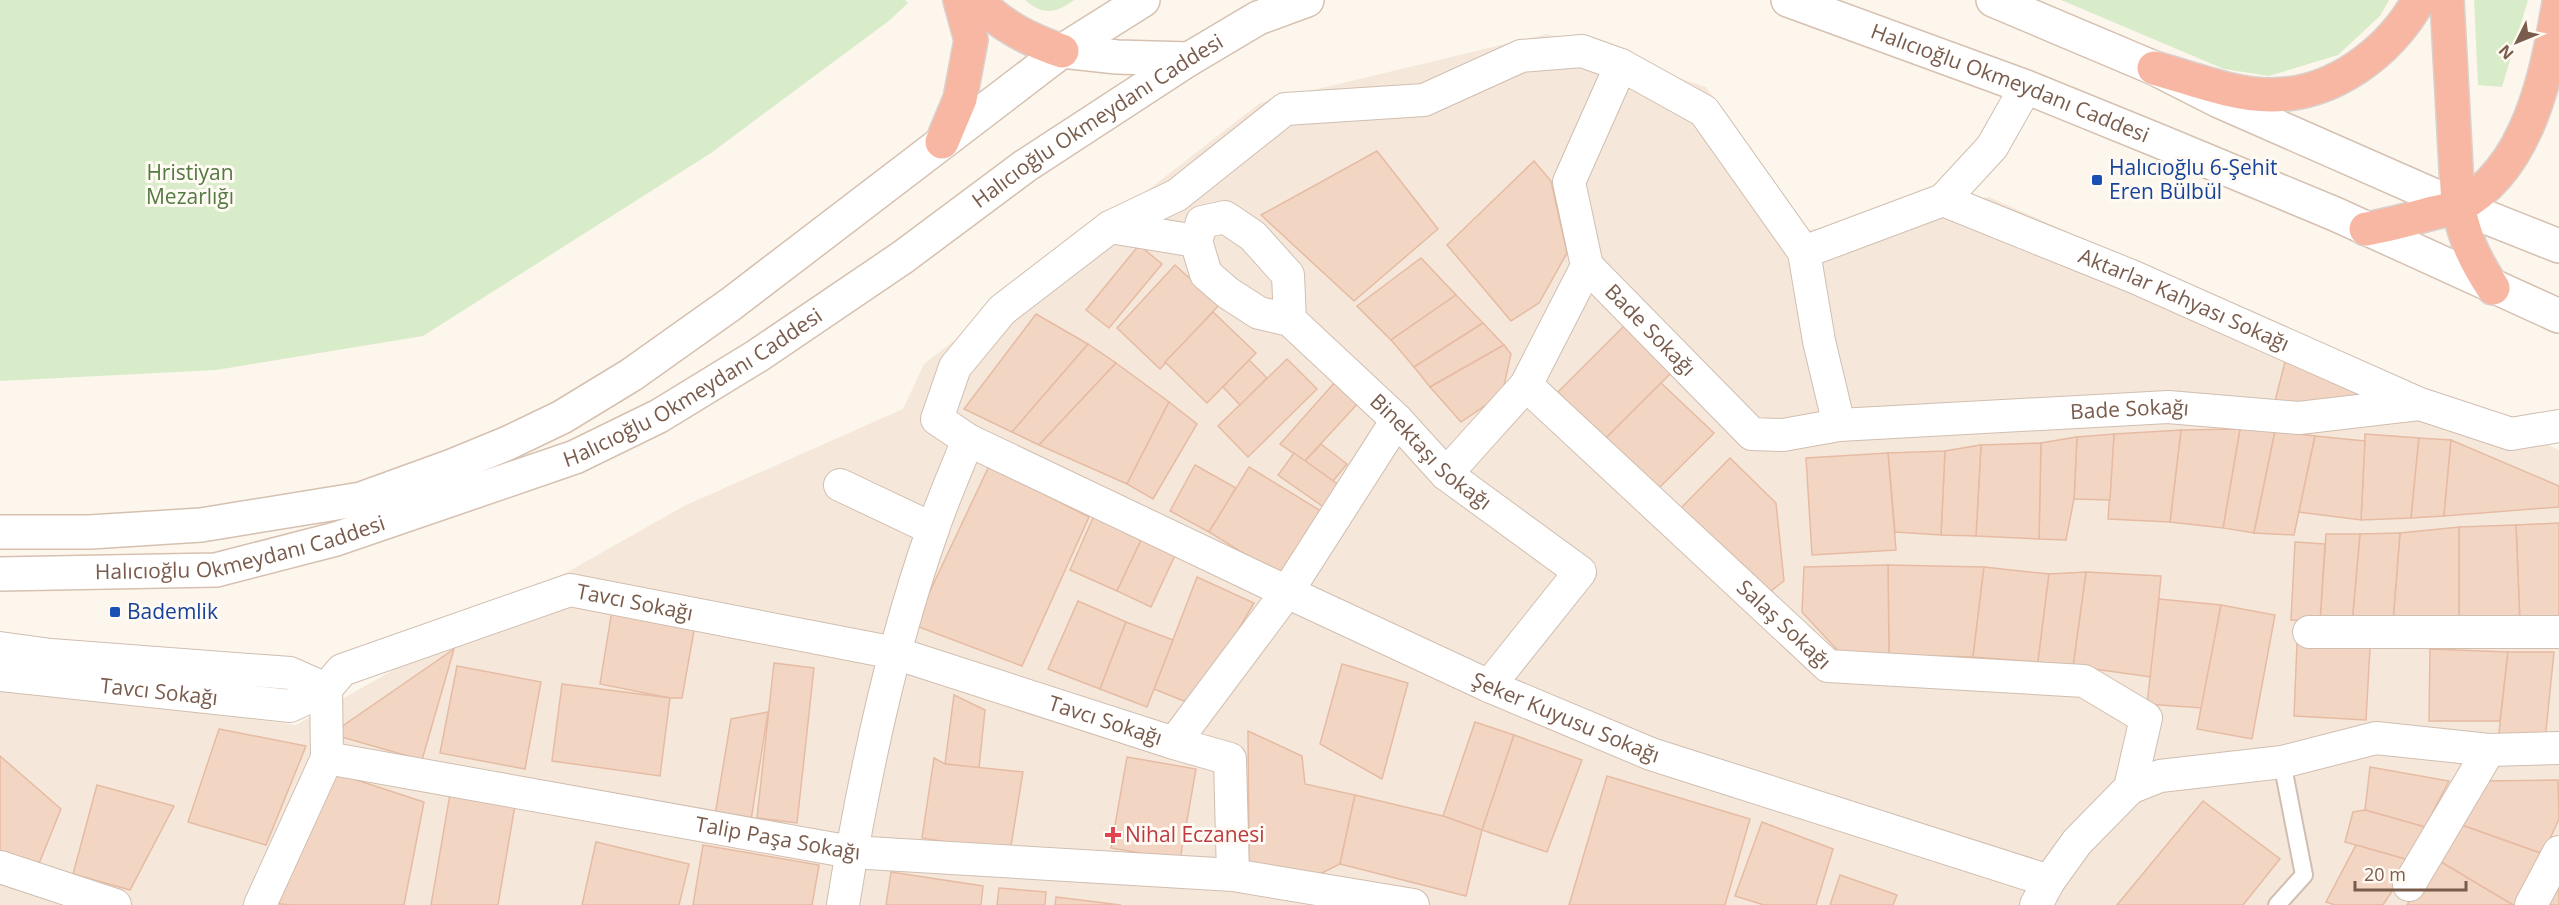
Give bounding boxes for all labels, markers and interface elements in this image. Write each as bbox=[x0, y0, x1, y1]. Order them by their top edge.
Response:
north arrow bbox=[2487, 12, 2547, 72]
street label: Halıcıoğlu Okmeydanı Caddesi bbox=[1867, 16, 2154, 149]
street label: Halıcıoğlu Okmeydanı Caddesi bbox=[966, 27, 1228, 214]
text: N bbox=[2494, 40, 2519, 64]
place label: Halıcıoğlu 6-Şehit Eren Bülbül bbox=[2109, 153, 2278, 205]
park label: Hristiyan Mezarlığı bbox=[146, 158, 234, 210]
marker: Halıcıoğlu 6-Şehit Eren Bülbül bbox=[2090, 173, 2104, 187]
street label: Aktarlar Kahyası Sokağı bbox=[2075, 241, 2294, 357]
street label: Bade Sokağı bbox=[1599, 277, 1702, 382]
street label: Halıcıoğlu Okmeydanı Caddesi bbox=[559, 301, 827, 473]
street label: Binektaşı Sokağı bbox=[1364, 387, 1497, 516]
street label: Bade Sokağı bbox=[2069, 392, 2190, 425]
street label: Halıcıoğlu Okmeydanı Caddesi bbox=[95, 508, 388, 585]
street label: Salaş Sokağı bbox=[1731, 573, 1838, 675]
street label: Tavcı Sokağı bbox=[574, 577, 696, 627]
place label: Bademlik bbox=[127, 597, 218, 625]
marker: Bademlik bbox=[108, 605, 122, 619]
street label: Şeker Kuyusu Sokağı bbox=[1468, 665, 1663, 769]
street label: Tavcı Sokağı bbox=[99, 671, 219, 711]
street label: Tavcı Sokağı bbox=[1045, 688, 1166, 751]
street label: Talip Paşa Sokağı bbox=[693, 809, 861, 866]
place label: Nihal Eczanesi bbox=[1125, 820, 1265, 848]
marker: Nihal Eczanesi bbox=[1106, 828, 1120, 842]
scale bar bbox=[2355, 854, 2466, 892]
text: 20 m bbox=[2364, 862, 2406, 886]

